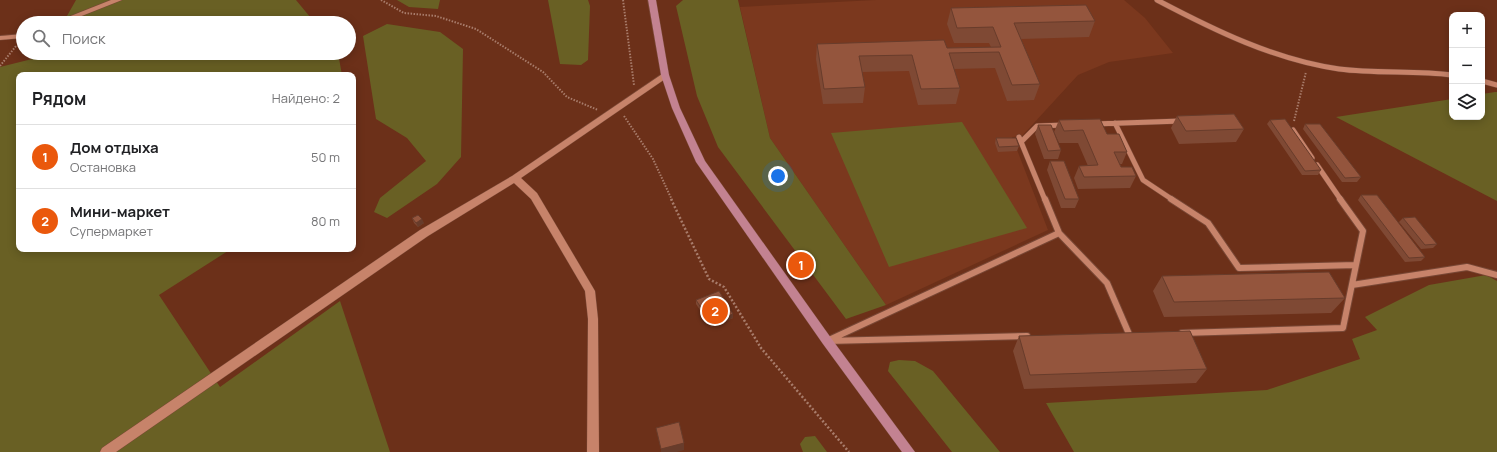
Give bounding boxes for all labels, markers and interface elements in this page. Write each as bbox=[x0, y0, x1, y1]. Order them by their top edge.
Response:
map controls bbox=[1449, 12, 1485, 120]
button: + bbox=[1449, 12, 1485, 48]
search box bbox=[16, 16, 356, 60]
icon: search bbox=[30, 27, 52, 49]
text: Поиск bbox=[62, 28, 106, 49]
button: − bbox=[1449, 48, 1485, 84]
button: layers bbox=[1449, 84, 1485, 120]
text: Рядом bbox=[32, 87, 86, 110]
text: Найдено: 2 bbox=[272, 89, 340, 107]
text: Дом отдыха bbox=[70, 137, 159, 158]
text: 1 bbox=[42, 148, 48, 166]
text: 50 m bbox=[311, 148, 340, 166]
text: Остановка bbox=[70, 158, 136, 176]
your location bbox=[768, 166, 788, 186]
text: Мини-маркет bbox=[70, 201, 170, 222]
text: 2 bbox=[41, 212, 49, 230]
text: 80 m bbox=[311, 212, 340, 230]
text: Супермаркет bbox=[70, 222, 153, 240]
pin: 1 bbox=[788, 250, 814, 280]
pin: 2 bbox=[702, 296, 728, 326]

